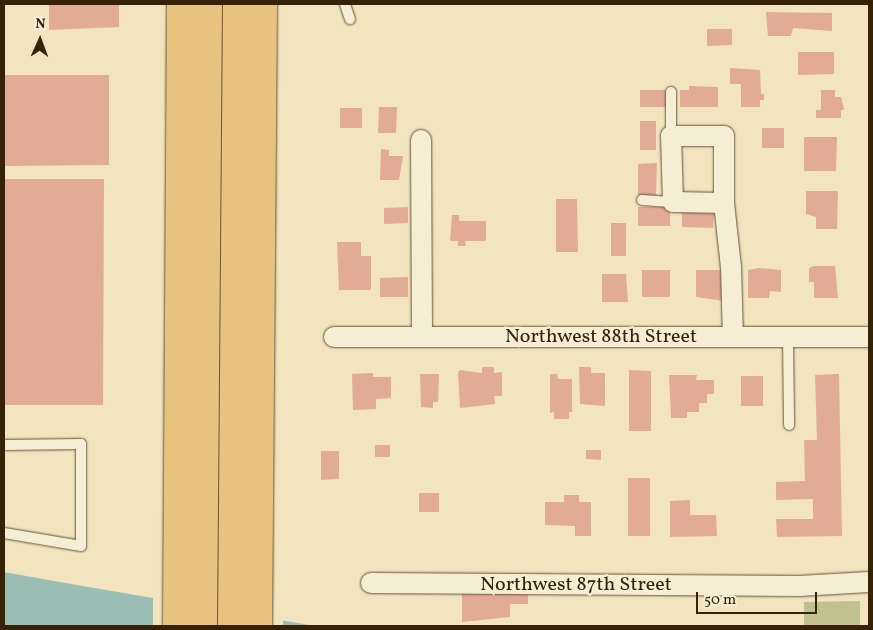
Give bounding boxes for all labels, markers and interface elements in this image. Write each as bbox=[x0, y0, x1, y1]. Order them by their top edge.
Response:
north arrow bbox=[15, 15, 65, 65]
text: N bbox=[35, 15, 46, 34]
street label: Northwest 88th Street bbox=[505, 325, 697, 349]
street label: Northwest 87th Street bbox=[480, 573, 672, 597]
scale bar bbox=[698, 582, 819, 614]
text: 50 m bbox=[704, 590, 736, 611]

